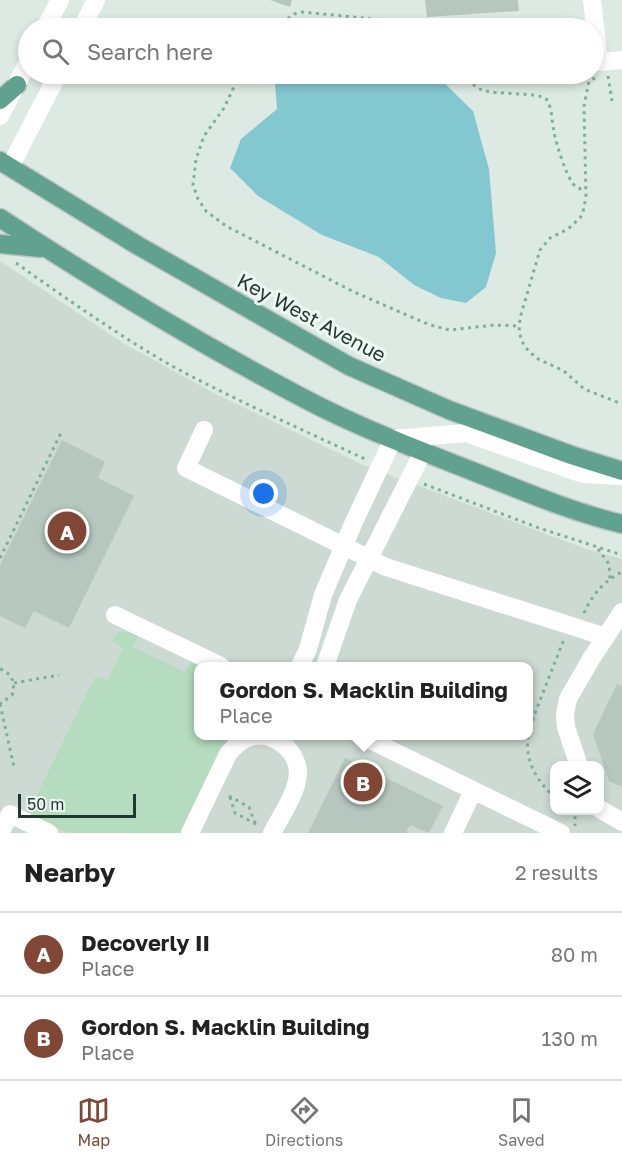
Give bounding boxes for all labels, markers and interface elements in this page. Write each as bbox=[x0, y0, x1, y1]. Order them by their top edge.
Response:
search box bbox=[18, 18, 604, 84]
icon: search bbox=[39, 35, 72, 68]
text: Search here bbox=[87, 38, 213, 65]
street label: Key West Avenue bbox=[234, 268, 390, 366]
your location bbox=[249, 479, 278, 508]
pin: A bbox=[48, 508, 86, 554]
popup bbox=[194, 662, 533, 740]
text: Gordon S. Macklin Building bbox=[219, 676, 508, 703]
text: Place bbox=[219, 703, 273, 727]
pin: B bbox=[344, 760, 382, 804]
map controls bbox=[550, 761, 604, 815]
button: layers bbox=[550, 761, 604, 815]
scale bar bbox=[18, 791, 136, 818]
text: 50 m bbox=[27, 794, 64, 814]
text: Nearby bbox=[24, 857, 115, 888]
text: 2 results bbox=[515, 860, 598, 884]
text: Decoverly II bbox=[81, 929, 210, 956]
text: A bbox=[36, 942, 51, 966]
text: 80 m bbox=[551, 942, 598, 966]
text: Place bbox=[81, 956, 134, 980]
text: Gordon S. Macklin Building bbox=[81, 1013, 369, 1040]
text: B bbox=[36, 1026, 51, 1050]
text: 130 m bbox=[542, 1026, 598, 1050]
text: Place bbox=[81, 1040, 134, 1064]
tab: Map bbox=[77, 1094, 110, 1150]
tab: Directions bbox=[265, 1094, 343, 1150]
tab: Saved bbox=[498, 1094, 545, 1150]

